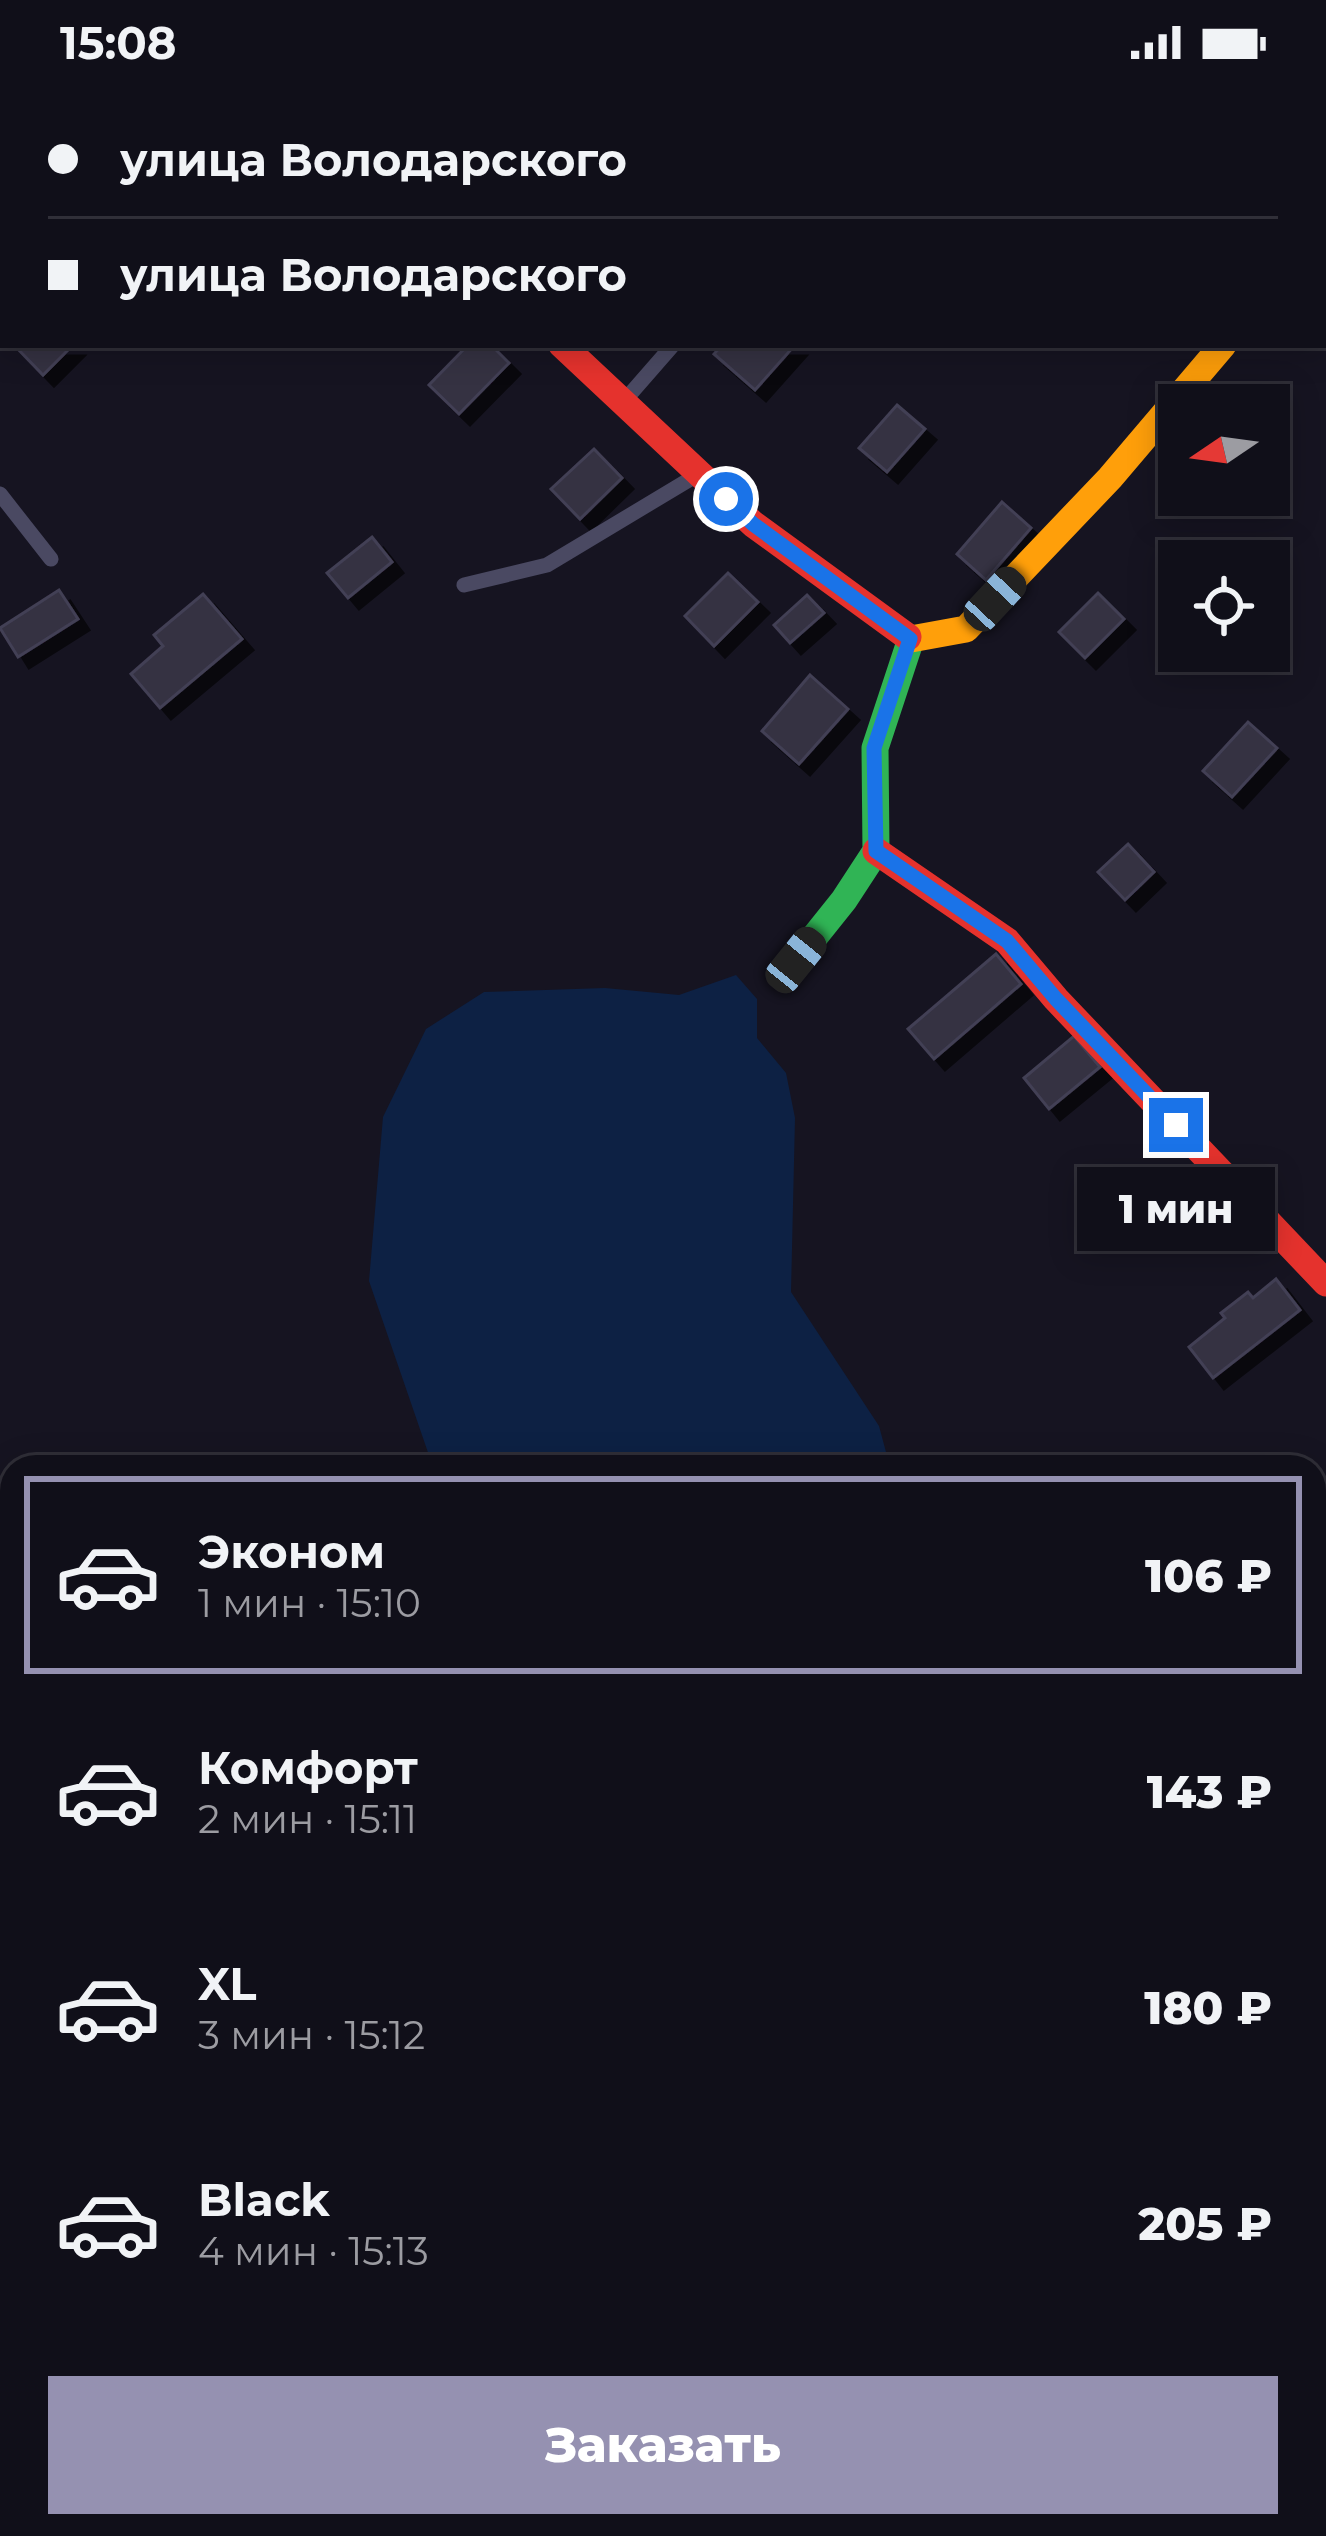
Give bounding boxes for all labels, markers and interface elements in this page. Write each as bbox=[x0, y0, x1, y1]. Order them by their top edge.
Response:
text: 15:08 bbox=[60, 15, 176, 70]
text: улица Володарского bbox=[120, 132, 627, 187]
text: улица Володарского bbox=[120, 247, 627, 302]
north arrow bbox=[1158, 384, 1290, 516]
map controls bbox=[1158, 384, 1290, 672]
route start bbox=[699, 472, 753, 526]
button: locate bbox=[1158, 540, 1290, 672]
car bbox=[957, 560, 1033, 638]
car bbox=[759, 921, 833, 999]
route end bbox=[1149, 1098, 1203, 1152]
callout: 1 мин bbox=[1077, 1167, 1275, 1251]
text: 1 мин bbox=[1119, 1185, 1233, 1233]
icon: car bbox=[54, 1521, 162, 1629]
text: Эконом bbox=[198, 1524, 385, 1579]
text: 106 ₽ bbox=[1145, 1548, 1272, 1603]
text: 1 мин · 15:10 bbox=[198, 1579, 421, 1627]
icon: car bbox=[54, 1737, 162, 1845]
text: Комфорт bbox=[198, 1740, 418, 1795]
text: 143 ₽ bbox=[1147, 1764, 1272, 1819]
text: 2 мин · 15:11 bbox=[198, 1795, 417, 1843]
icon: car bbox=[54, 1953, 162, 2061]
text: XL bbox=[198, 1956, 256, 2011]
text: 180 ₽ bbox=[1144, 1980, 1272, 2035]
text: 3 мин · 15:12 bbox=[198, 2011, 425, 2059]
icon: car bbox=[54, 2169, 162, 2277]
text: Black bbox=[198, 2172, 330, 2227]
text: 205 ₽ bbox=[1138, 2196, 1272, 2251]
text: 4 мин · 15:13 bbox=[198, 2227, 429, 2275]
button: Заказать bbox=[48, 2376, 1278, 2514]

